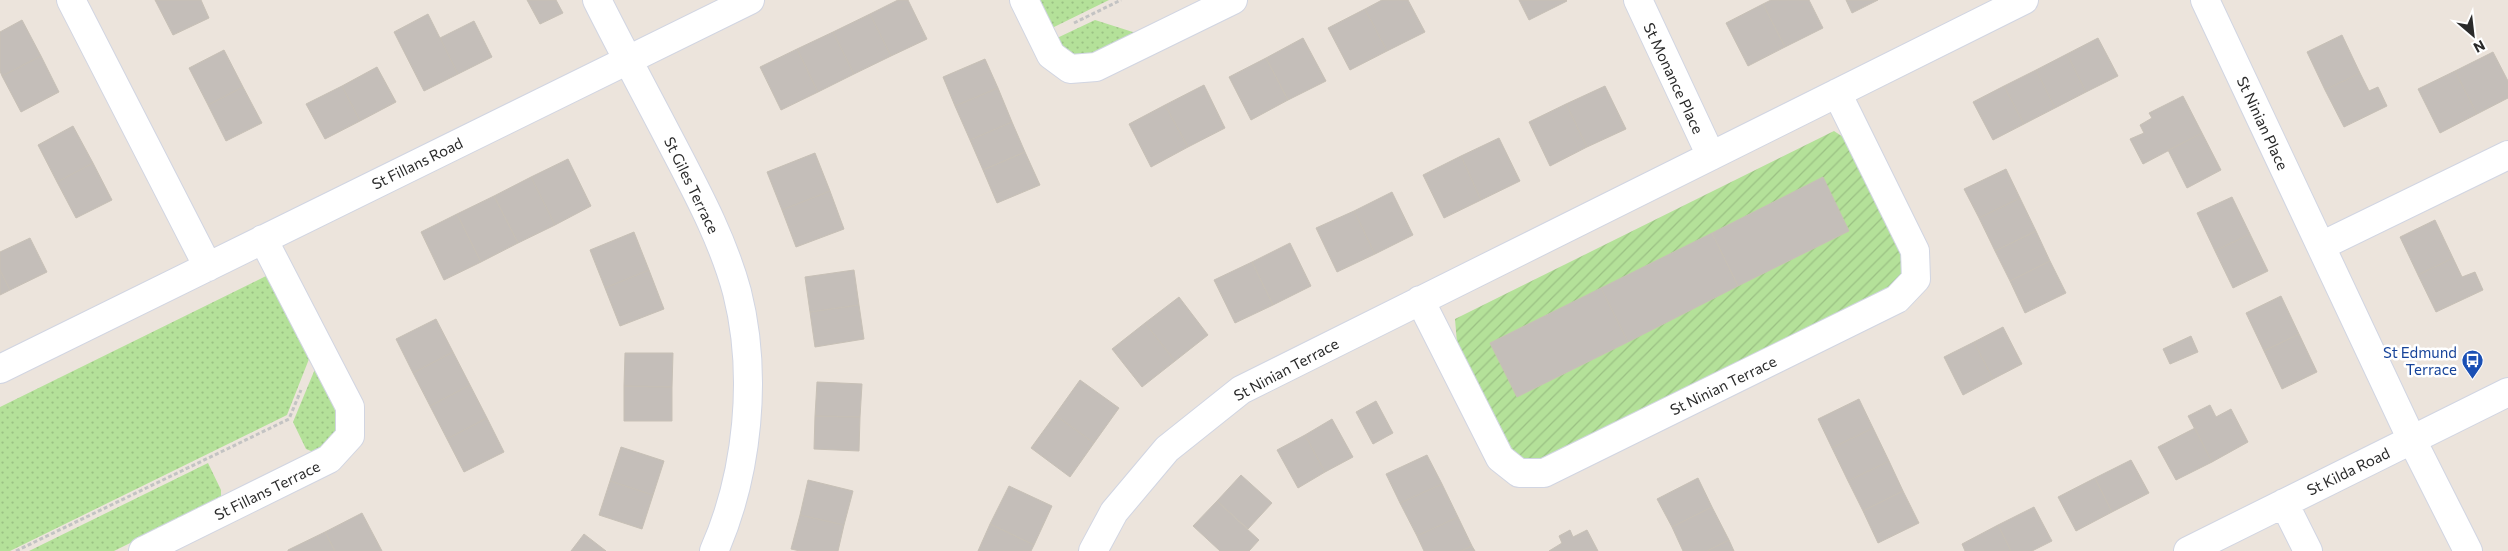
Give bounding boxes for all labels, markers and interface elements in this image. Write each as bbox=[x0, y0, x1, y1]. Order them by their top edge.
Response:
north arrow bbox=[2448, 10, 2498, 60]
street label: St Monance Place bbox=[1640, 20, 1708, 137]
text: N bbox=[2471, 37, 2488, 57]
street label: St Ninian Place bbox=[2234, 73, 2293, 173]
street label: St Fillans Road bbox=[369, 133, 465, 193]
street label: St Giles Terrace bbox=[661, 134, 723, 236]
street label: St Ninian Terrace bbox=[1231, 334, 1341, 404]
place label: St Edmund Terrace bbox=[2383, 343, 2457, 378]
bus stop icon: St Edmund Terrace bbox=[2461, 349, 2485, 380]
street label: St Ninian Terrace bbox=[1667, 351, 1779, 419]
street label: St Kilda Road bbox=[2304, 443, 2392, 499]
street label: St Fillans Terrace bbox=[211, 457, 323, 523]

